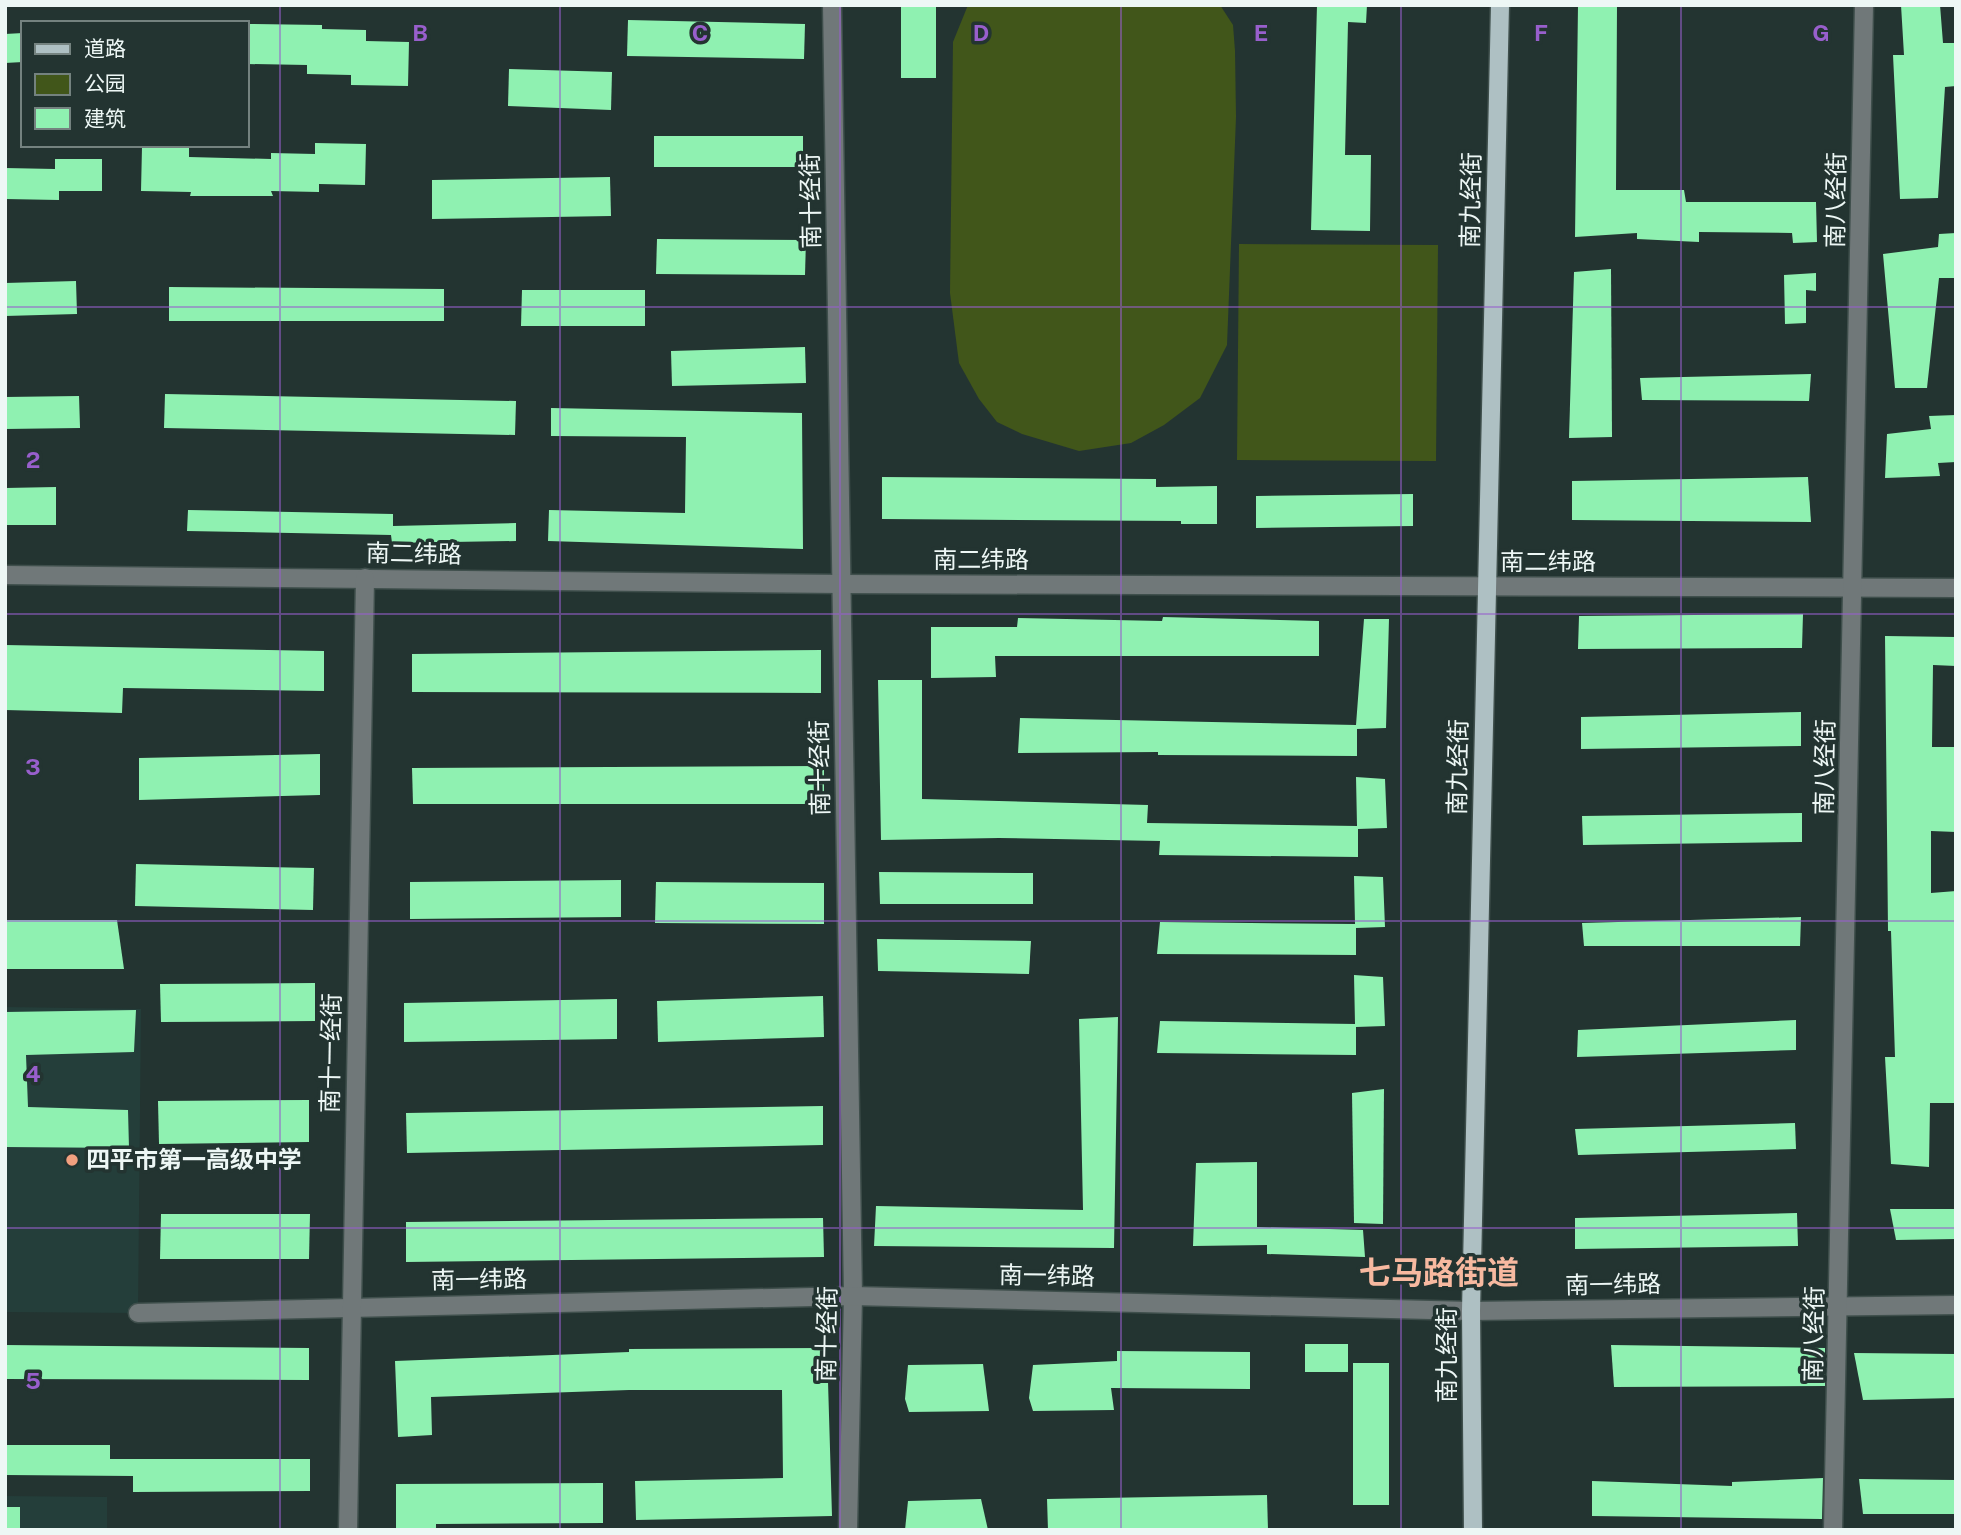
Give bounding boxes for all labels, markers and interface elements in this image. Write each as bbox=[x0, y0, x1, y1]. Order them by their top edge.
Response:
text: B bbox=[412, 19, 428, 46]
text: C bbox=[692, 19, 708, 46]
text: D bbox=[973, 19, 989, 46]
text: E bbox=[1254, 19, 1268, 46]
text: F bbox=[1534, 19, 1548, 46]
text: G bbox=[1812, 19, 1830, 46]
legend bbox=[21, 21, 248, 147]
text: 道路 bbox=[84, 36, 126, 61]
text: 公园 bbox=[84, 71, 126, 96]
text: 建筑 bbox=[84, 106, 126, 131]
street label: 南九经街 bbox=[1455, 152, 1485, 248]
street label: 南八经街 bbox=[1820, 152, 1850, 248]
street label: 南十经街 bbox=[795, 153, 825, 249]
text: 2 bbox=[26, 446, 40, 473]
street label: 南二纬路 bbox=[366, 538, 462, 568]
street label: 南二纬路 bbox=[933, 545, 1029, 573]
street label: 南二纬路 bbox=[1500, 547, 1596, 575]
street label: 南九经街 bbox=[1442, 719, 1472, 815]
street label: 南八经街 bbox=[1809, 719, 1839, 815]
street label: 南十经街 bbox=[804, 720, 834, 816]
text: 3 bbox=[25, 753, 41, 780]
street label: 南十一经街 bbox=[315, 993, 345, 1113]
text: 4 bbox=[25, 1060, 41, 1087]
place label: 四平市第一高级中学 bbox=[86, 1145, 302, 1173]
marker: 四平市第一高级中学 bbox=[64, 1152, 80, 1168]
district label: 七马路街道 bbox=[1359, 1254, 1519, 1291]
street label: 南一纬路 bbox=[999, 1260, 1095, 1290]
street label: 南一纬路 bbox=[431, 1264, 527, 1294]
street label: 南一纬路 bbox=[1565, 1269, 1661, 1299]
street label: 南十经街 bbox=[811, 1286, 841, 1382]
street label: 南八经街 bbox=[1798, 1286, 1828, 1382]
street label: 南九经街 bbox=[1432, 1307, 1460, 1403]
text: 5 bbox=[25, 1367, 41, 1394]

